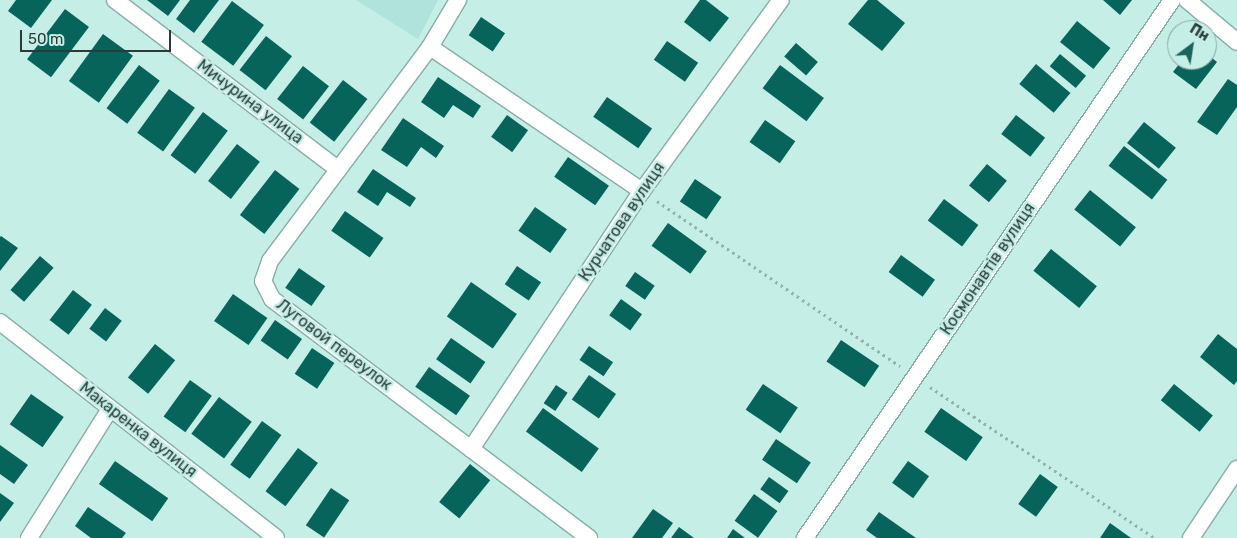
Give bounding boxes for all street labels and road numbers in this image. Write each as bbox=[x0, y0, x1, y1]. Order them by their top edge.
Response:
street label: Мичурина улица bbox=[193, 56, 307, 148]
street label: Курчатова вулиця bbox=[575, 159, 669, 285]
street label: Космонавтів вулиця bbox=[937, 199, 1039, 339]
street label: Луговой переулок bbox=[272, 295, 396, 395]
street label: Макаренка вулиця bbox=[76, 378, 200, 482]

